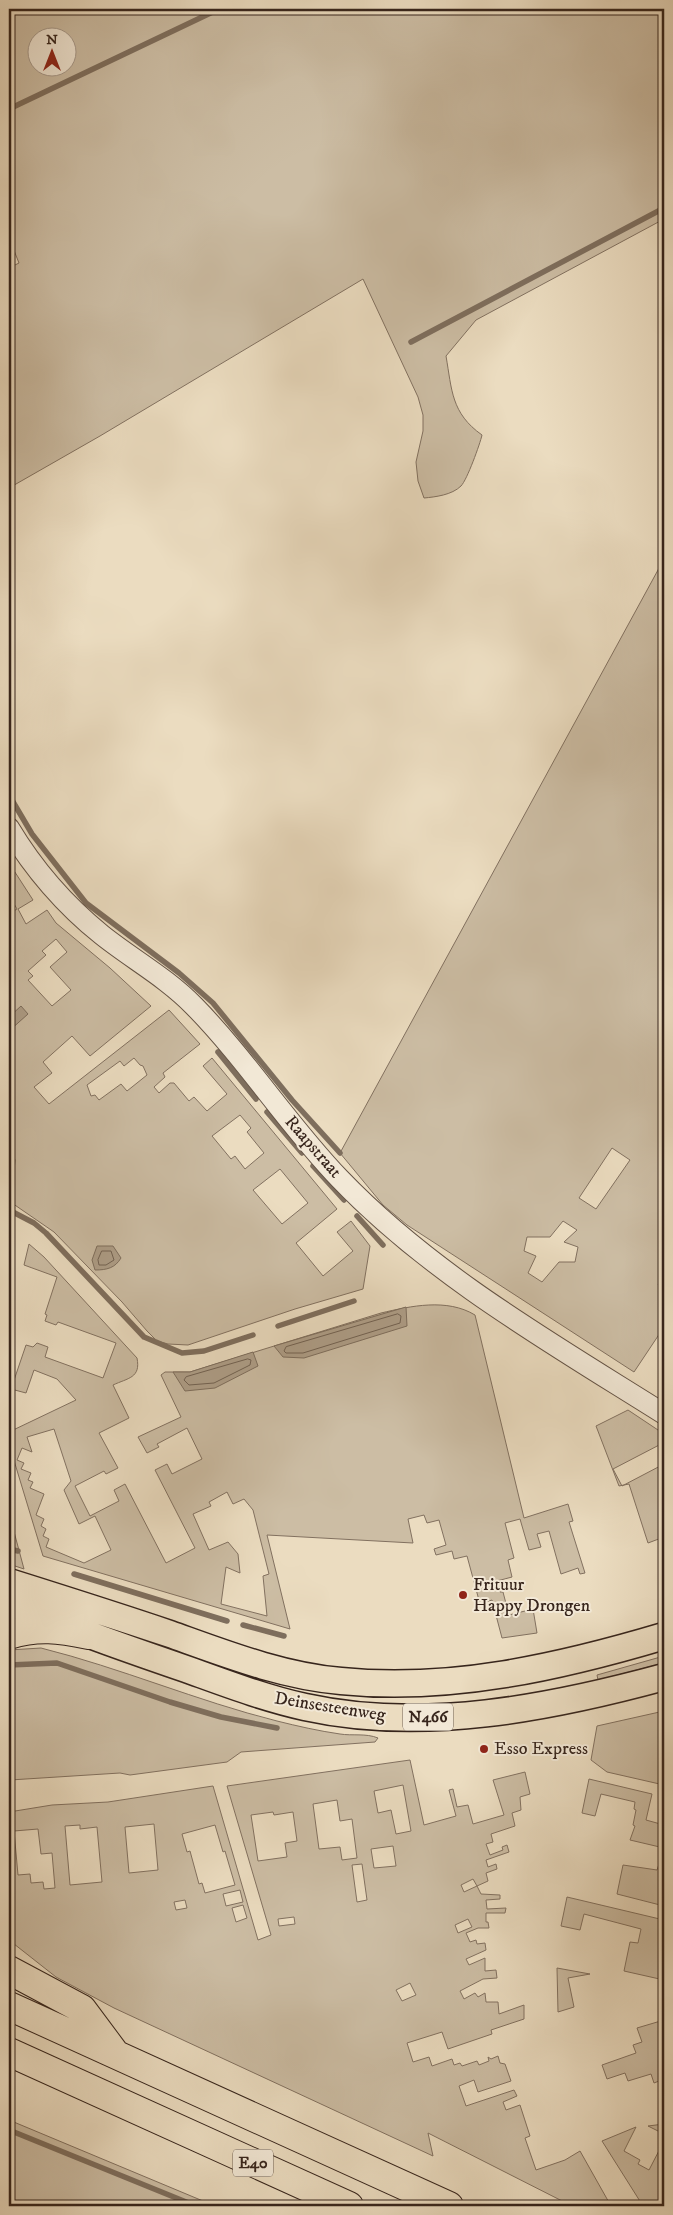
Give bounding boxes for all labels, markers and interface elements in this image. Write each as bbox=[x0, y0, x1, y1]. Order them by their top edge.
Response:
north arrow bbox=[28, 28, 78, 78]
text: N bbox=[46, 31, 58, 49]
street label: Raapstraat bbox=[280, 1111, 346, 1183]
place label: Frituur Happy Drongen bbox=[473, 1574, 591, 1617]
marker: Frituur Happy Drongen bbox=[457, 1589, 469, 1601]
street label: Deinsesteenweg bbox=[273, 1687, 387, 1727]
road number: N466 bbox=[403, 1704, 453, 1730]
place label: Esso Express bbox=[494, 1738, 588, 1760]
marker: Esso Express bbox=[478, 1743, 490, 1755]
road number: E40 bbox=[233, 2150, 273, 2176]

